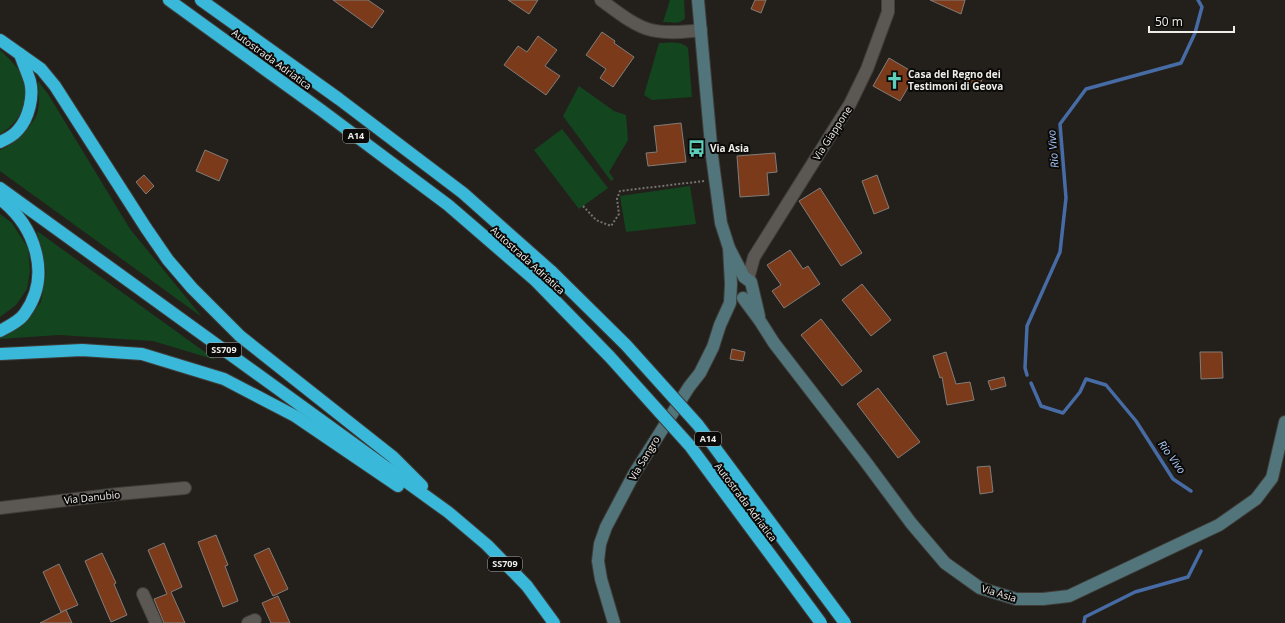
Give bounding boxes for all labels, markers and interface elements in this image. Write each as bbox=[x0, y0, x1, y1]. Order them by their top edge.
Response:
scale bar bbox=[1149, 8, 1234, 34]
text: 50 m bbox=[1155, 13, 1183, 30]
street label: Autostrada Adriatica bbox=[229, 25, 315, 93]
place label: Casa del Regno dei Testimoni di Geova bbox=[908, 67, 1003, 93]
church icon: Casa del Regno dei Testimoni di Geova bbox=[885, 70, 905, 90]
street label: Via Giappone bbox=[809, 103, 855, 163]
road number: A14 bbox=[343, 129, 369, 143]
water label: Rio Vivo bbox=[1043, 129, 1062, 169]
bus stop icon: Via Asia bbox=[687, 138, 707, 158]
place label: Via Asia bbox=[710, 141, 749, 155]
street label: Autostrada Adriatica bbox=[488, 223, 568, 297]
road number: SS709 bbox=[207, 343, 241, 357]
road number: A14 bbox=[695, 432, 721, 446]
street label: Via Sangro bbox=[625, 433, 663, 483]
water label: Rio Vivo bbox=[1155, 437, 1190, 477]
street label: Autostrada Adriatica bbox=[712, 460, 780, 544]
street label: Via Danubio bbox=[63, 487, 121, 507]
road number: SS709 bbox=[488, 557, 522, 571]
street label: Via Asia bbox=[980, 581, 1018, 605]

